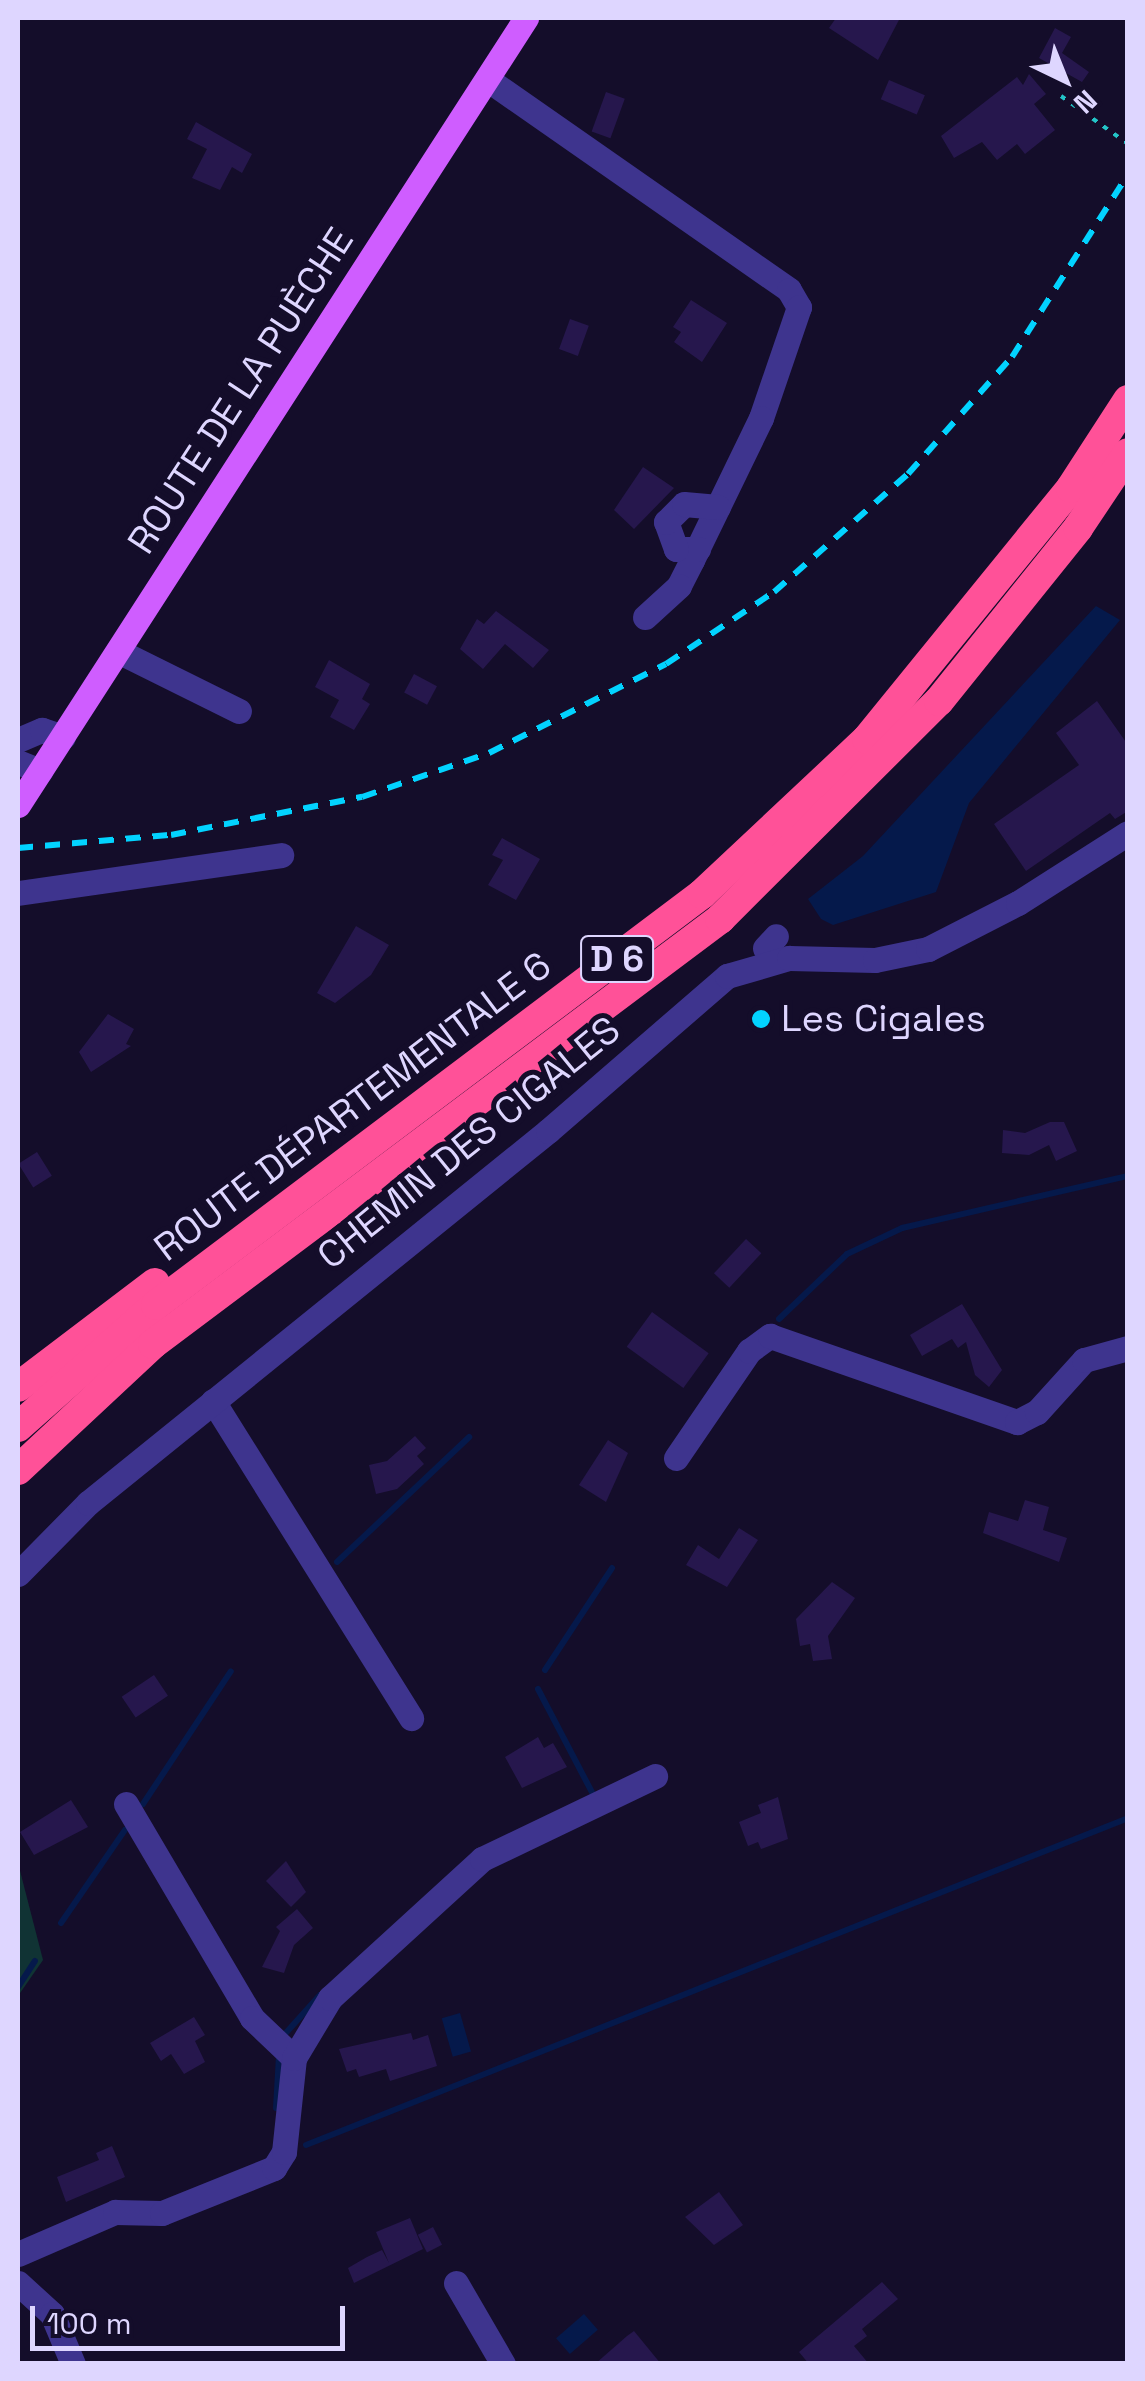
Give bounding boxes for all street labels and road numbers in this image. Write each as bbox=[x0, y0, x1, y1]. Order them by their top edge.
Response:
street label: ROUTE DE LA PUÈCHE bbox=[119, 220, 363, 562]
road number: D 6 bbox=[580, 929, 654, 989]
street label: ROUTE DÉPARTEMENTALE 6 bbox=[146, 943, 560, 1271]
street label: CHEMIN DES CIGALES bbox=[309, 1007, 629, 1279]

